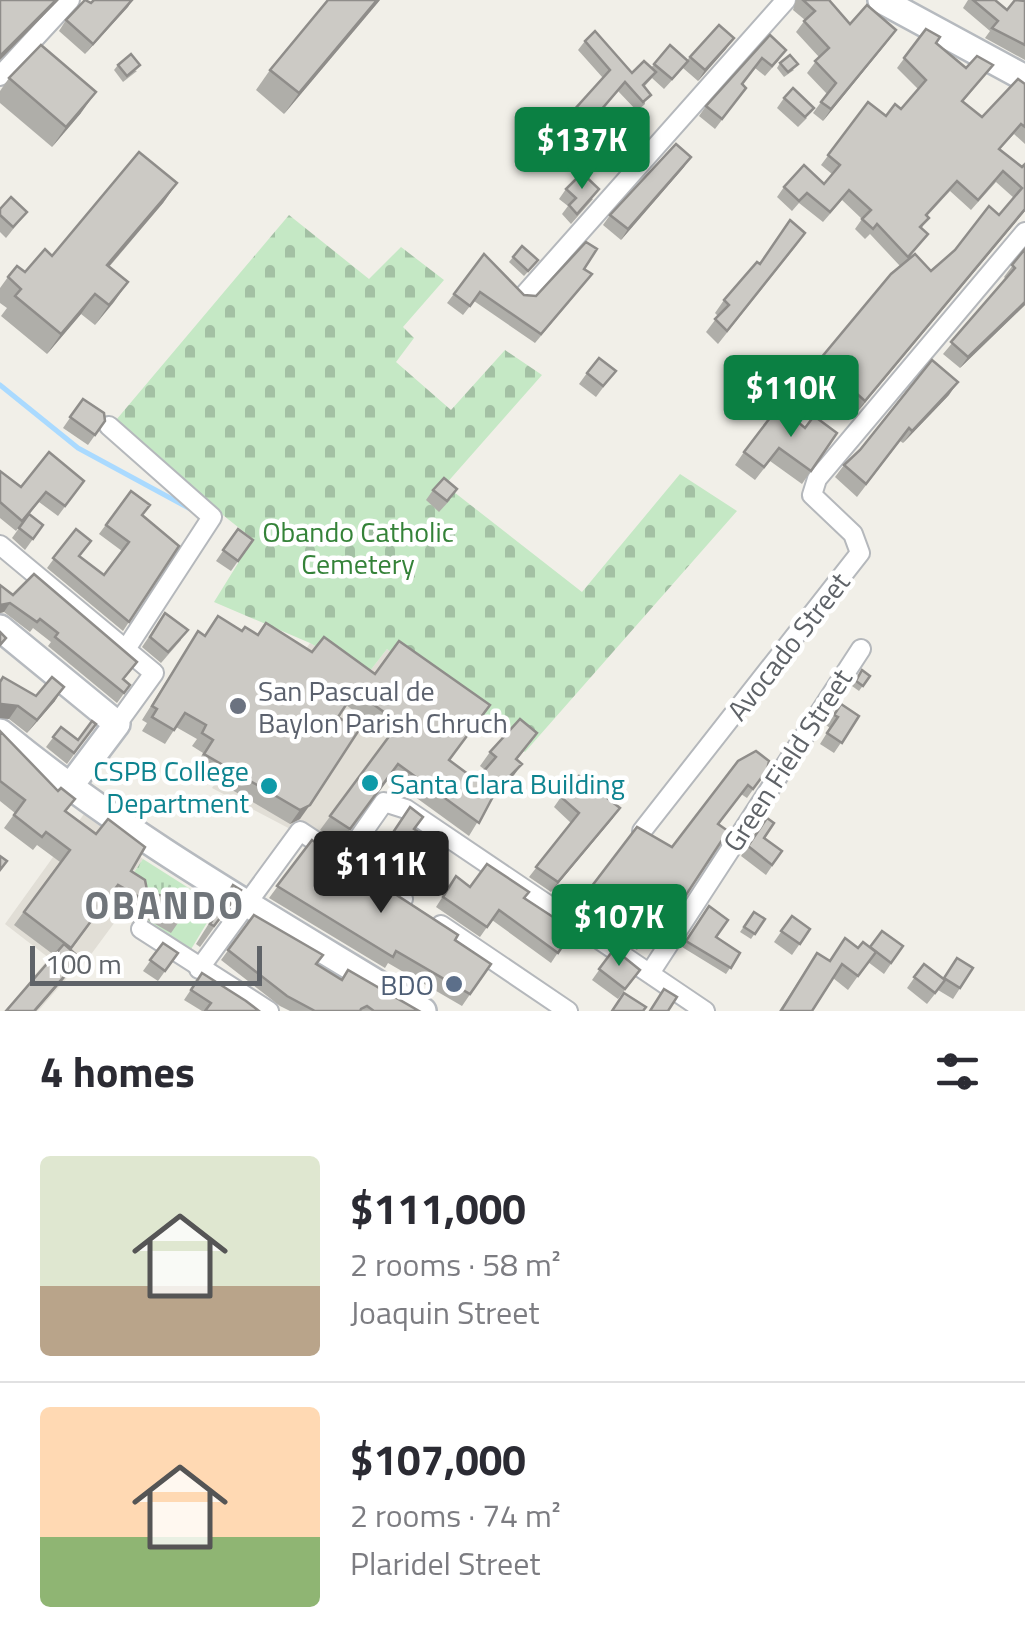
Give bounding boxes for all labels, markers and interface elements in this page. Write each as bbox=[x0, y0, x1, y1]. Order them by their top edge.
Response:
pin: $137K bbox=[512, 107, 652, 192]
text: $137K bbox=[537, 115, 627, 163]
pin: $110K bbox=[721, 355, 861, 440]
text: $110K bbox=[746, 363, 836, 411]
park label: Obando Catholic Cemetery bbox=[262, 510, 454, 585]
street label: Avocado Street bbox=[716, 562, 860, 730]
street label: Green Field Street bbox=[712, 660, 863, 860]
place label: San Pascual de Baylon Parish Chruch bbox=[258, 669, 508, 744]
marker: San Pascual de Baylon Parish Chruch bbox=[227, 695, 249, 717]
place label: CSPB College Department bbox=[93, 749, 249, 824]
place label: Santa Clara Building bbox=[390, 762, 625, 805]
marker: Santa Clara Building bbox=[359, 772, 381, 794]
marker: CSPB College Department bbox=[258, 775, 280, 797]
pin: $111K bbox=[311, 831, 451, 916]
text: $111K bbox=[336, 839, 426, 887]
district label: OBANDO bbox=[85, 876, 245, 934]
pin: $107K bbox=[549, 884, 689, 969]
text: $107K bbox=[574, 892, 664, 940]
scale bar bbox=[30, 941, 262, 986]
text: 100 m bbox=[45, 942, 122, 985]
place label: BDO bbox=[380, 963, 434, 1006]
marker: BDO bbox=[443, 973, 465, 995]
text: 4 homes bbox=[40, 1039, 195, 1103]
icon: filters bbox=[930, 1044, 985, 1099]
text: $111,000 bbox=[350, 1176, 526, 1240]
icon: home bbox=[120, 1196, 240, 1316]
text: 2 rooms · 58 m² bbox=[350, 1240, 561, 1288]
text: Joaquin Street bbox=[350, 1288, 540, 1336]
text: $107,000 bbox=[350, 1427, 526, 1491]
icon: home bbox=[120, 1447, 240, 1567]
text: 2 rooms · 74 m² bbox=[350, 1491, 561, 1539]
text: Plaridel Street bbox=[350, 1539, 541, 1587]

